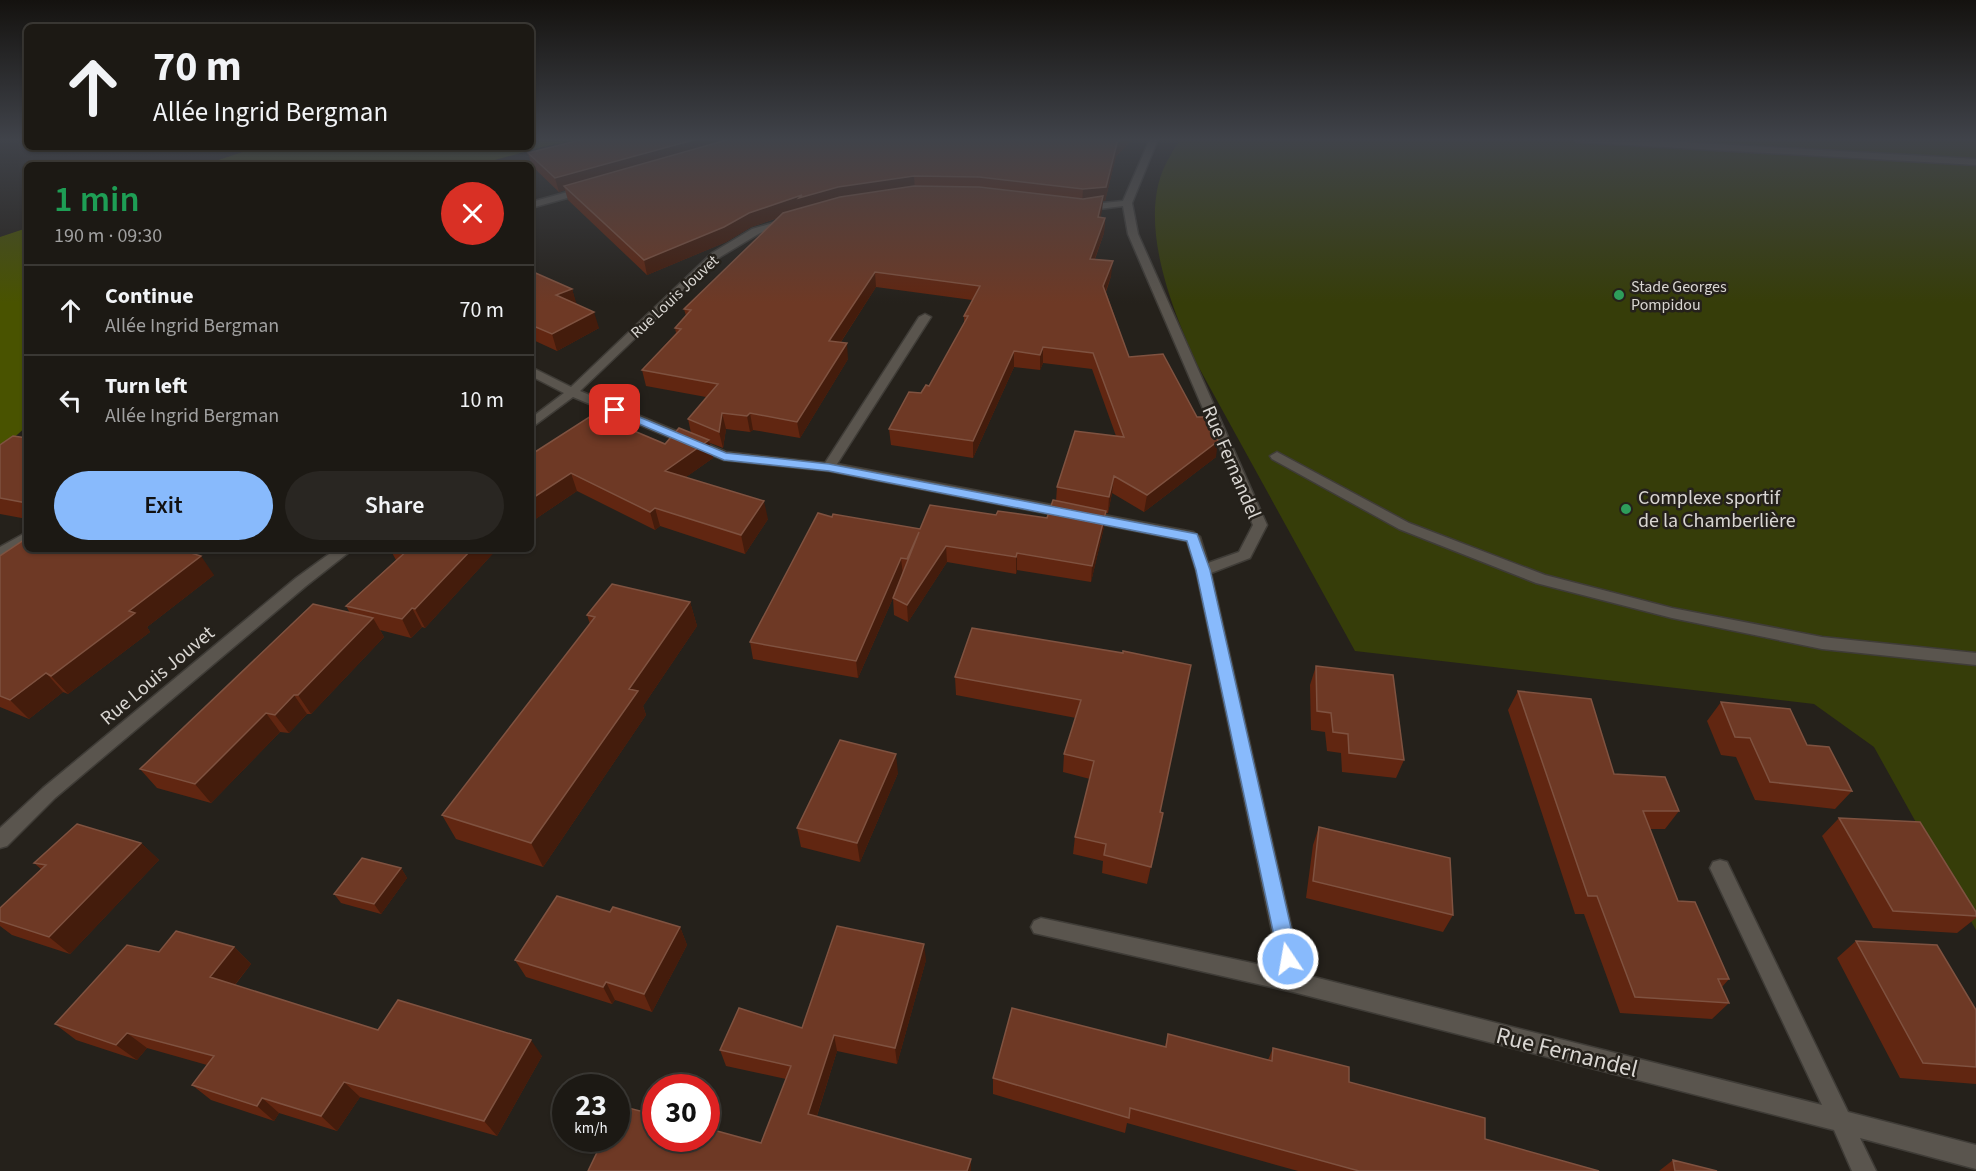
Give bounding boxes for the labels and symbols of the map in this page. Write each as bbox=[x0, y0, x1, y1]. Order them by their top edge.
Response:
street label: Rue Louis Jouvet bbox=[626, 250, 724, 343]
place label: Stade Georges Pompidou bbox=[1631, 276, 1727, 316]
marker: Stade Georges Pompidou bbox=[1612, 288, 1626, 302]
pin bbox=[589, 384, 640, 435]
street label: Rue Fernandel bbox=[1195, 401, 1268, 523]
place label: Complexe sportif de la Chamberlière bbox=[1638, 484, 1796, 535]
marker: Complexe sportif de la Chamberlière bbox=[1619, 502, 1633, 516]
street label: Rue Louis Jouvet bbox=[94, 619, 221, 732]
position arrow bbox=[1256, 927, 1320, 991]
street label: Rue Fernandel bbox=[1492, 1018, 1641, 1087]
speed limit sign: 30 bbox=[642, 1074, 720, 1152]

